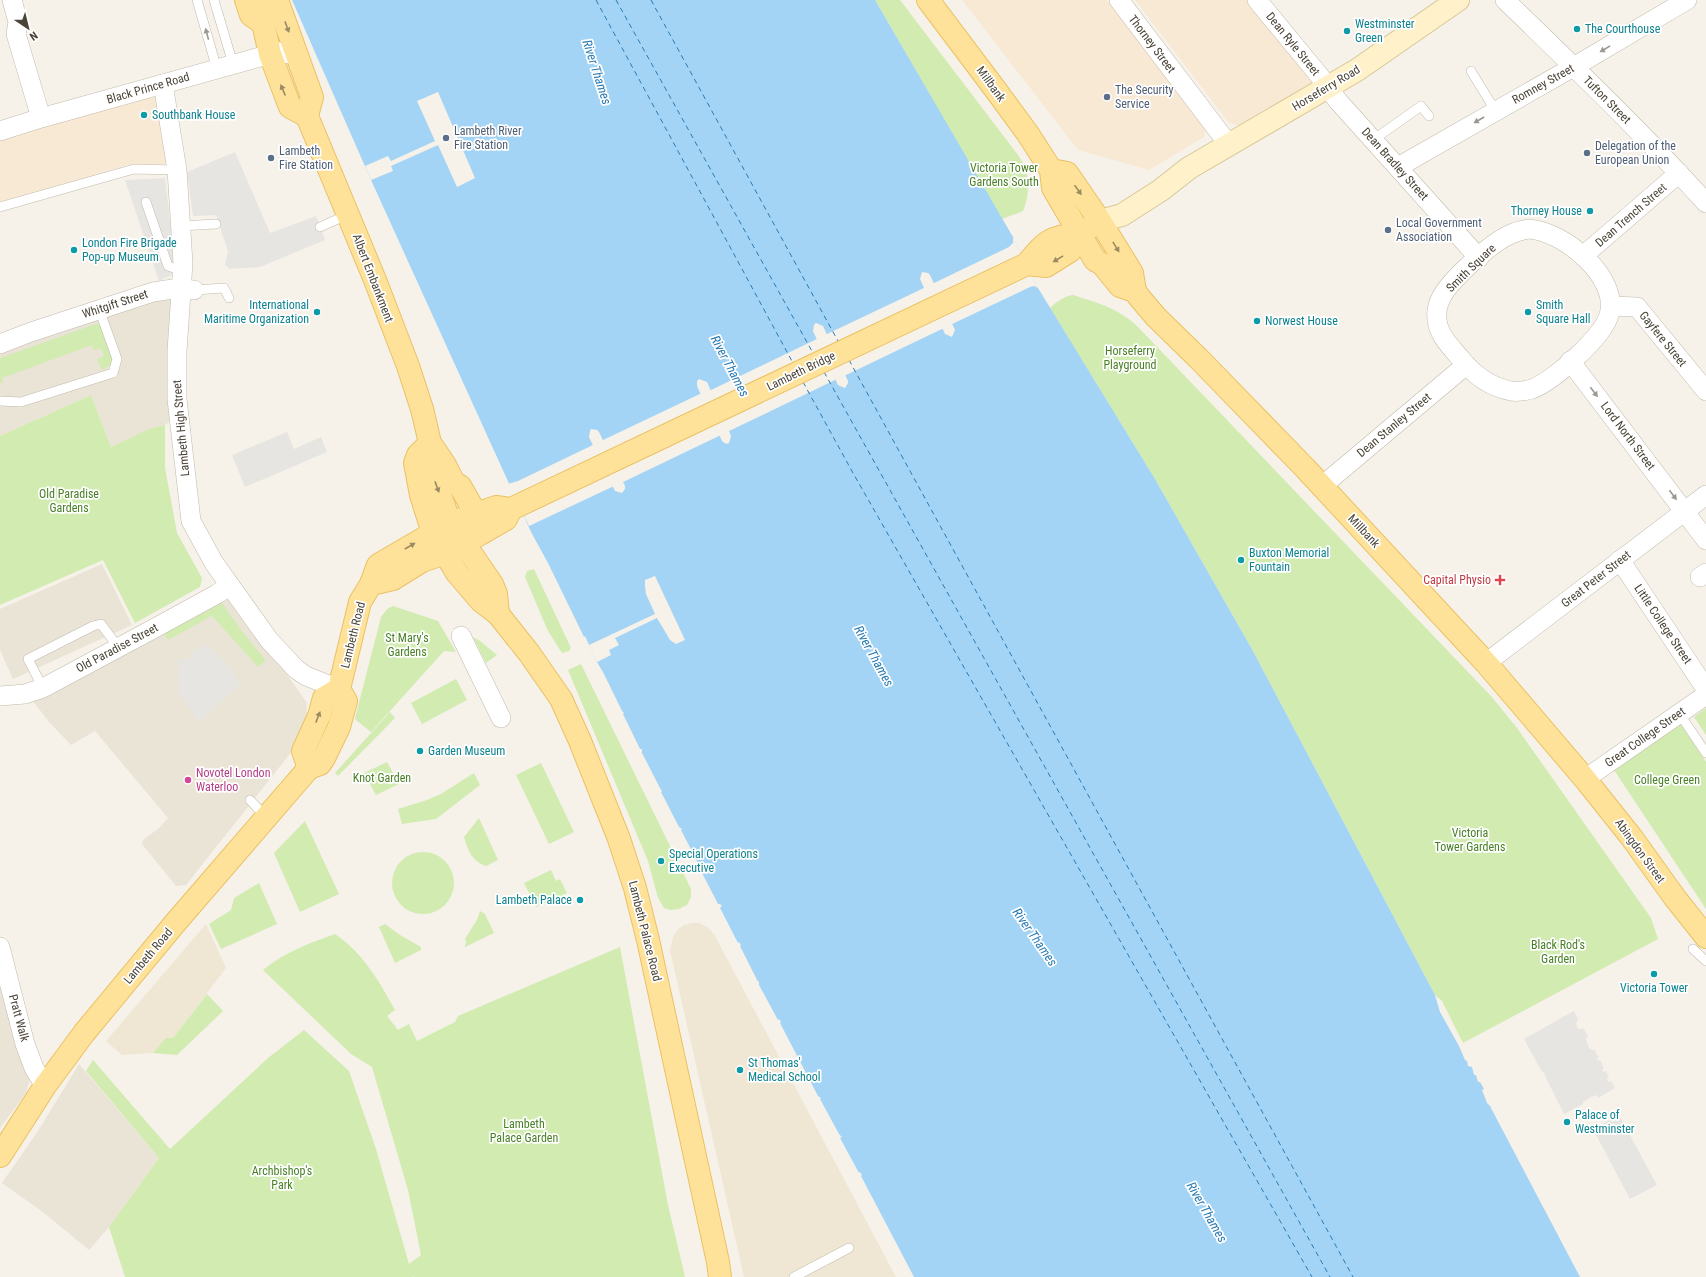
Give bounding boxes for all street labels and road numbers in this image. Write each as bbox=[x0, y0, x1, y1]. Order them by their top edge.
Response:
street label: Dean Ryle Street bbox=[1263, 10, 1323, 79]
street label: Thorney Street bbox=[1126, 12, 1179, 76]
street label: Romney Street bbox=[1510, 61, 1577, 107]
street label: Horseferry Road bbox=[1289, 62, 1363, 114]
street label: Millbank bbox=[974, 64, 1009, 105]
street label: Black Prince Road bbox=[105, 69, 191, 107]
street label: Tufton Street bbox=[1580, 73, 1634, 127]
street label: Dean Bradley Street bbox=[1359, 125, 1431, 203]
street label: Dean Trench Street bbox=[1593, 180, 1670, 250]
street label: Albert Embankment bbox=[350, 232, 396, 325]
street label: Smith Square bbox=[1443, 241, 1499, 295]
street label: Whitgift Street bbox=[80, 287, 150, 321]
street label: Gayfere Street bbox=[1636, 308, 1690, 370]
street label: Lambeth Bridge bbox=[764, 348, 838, 394]
street label: Lambeth High Street bbox=[170, 379, 192, 477]
street label: Dean Stanley Street bbox=[1354, 390, 1434, 460]
street label: Lord North Street bbox=[1598, 399, 1658, 473]
street label: Millbank bbox=[1345, 512, 1383, 551]
street label: Great Peter Street bbox=[1559, 547, 1634, 610]
street label: Little College Street bbox=[1631, 582, 1695, 667]
street label: Lambeth Road bbox=[338, 600, 368, 670]
street label: Old Paradise Street bbox=[74, 620, 161, 676]
street label: Great College Street bbox=[1602, 704, 1688, 770]
street label: Abingdon Street bbox=[1612, 816, 1668, 886]
street label: Lambeth Palace Road bbox=[626, 879, 664, 983]
street label: Lambeth Road bbox=[121, 925, 175, 987]
street label: Pratt Walk bbox=[6, 993, 32, 1044]

